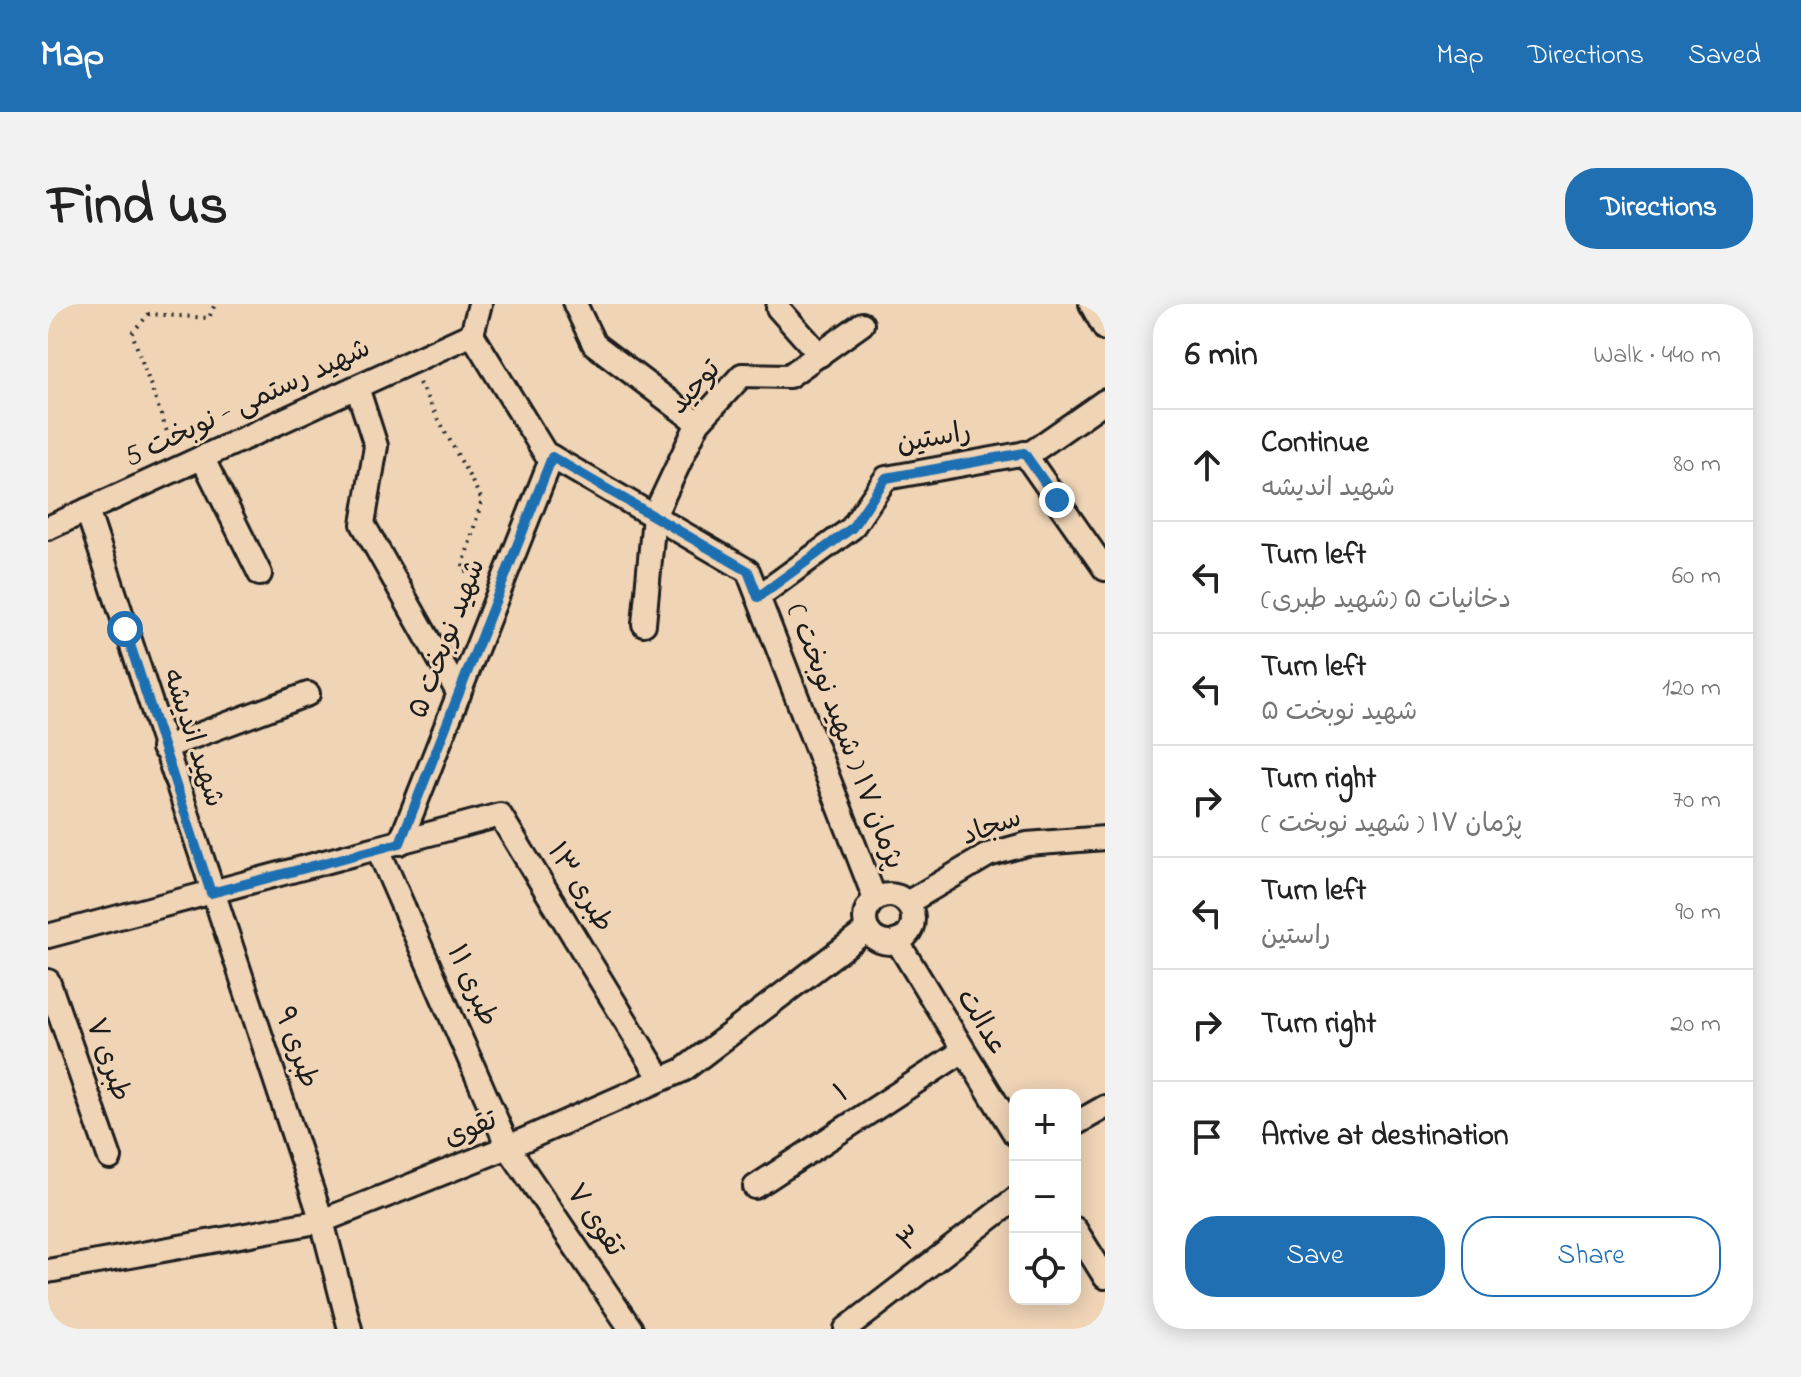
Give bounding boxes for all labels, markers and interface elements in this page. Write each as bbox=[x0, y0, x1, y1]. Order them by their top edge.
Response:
text: Map bbox=[40, 28, 104, 84]
text: Map bbox=[1436, 36, 1484, 77]
text: Directions bbox=[1528, 36, 1644, 77]
text: Saved bbox=[1688, 36, 1761, 77]
text: Find us bbox=[48, 168, 228, 249]
button: Directions bbox=[1565, 168, 1753, 249]
street label: شهید رستمی - نوبخت 5 bbox=[118, 329, 378, 479]
text: 6 min bbox=[1185, 331, 1258, 381]
text: Walk · 440 m bbox=[1593, 337, 1721, 375]
street label: توحید bbox=[660, 351, 733, 425]
street label: راستین bbox=[893, 412, 975, 466]
text: Continue bbox=[1261, 422, 1369, 466]
icon: ahead bbox=[1185, 443, 1229, 487]
text: 80 m bbox=[1673, 446, 1721, 484]
text: شهید اندیشه bbox=[1261, 470, 1395, 508]
route end bbox=[1039, 482, 1075, 518]
text: Turn left bbox=[1261, 534, 1366, 578]
street label: شهید نوبخت ۵ bbox=[399, 553, 497, 725]
icon: left bbox=[1185, 555, 1229, 599]
text: 60 m bbox=[1672, 558, 1721, 596]
text: دخانیات ۵ (شهید طبری) bbox=[1261, 582, 1511, 620]
street label: پژمان ۱۷ ( شهید نوبخت ) bbox=[774, 598, 914, 876]
route start bbox=[107, 611, 143, 647]
text: Turn left bbox=[1261, 646, 1366, 690]
street label: شهید اندیشه bbox=[150, 663, 234, 813]
icon: left bbox=[1185, 667, 1229, 711]
text: 120 m bbox=[1662, 670, 1721, 708]
text: شهید نوبخت ۵ bbox=[1261, 694, 1417, 732]
text: Turn right bbox=[1261, 758, 1376, 802]
icon: right bbox=[1185, 779, 1229, 823]
text: 70 m bbox=[1672, 782, 1721, 820]
street label: سجاد bbox=[956, 798, 1028, 858]
text: پژمان ۱۷ ( شهید نوبخت ) bbox=[1261, 806, 1522, 844]
street label: طبری ۱۳ bbox=[535, 835, 623, 941]
text: Turn left bbox=[1261, 870, 1366, 914]
icon: left bbox=[1185, 891, 1229, 935]
text: 90 m bbox=[1675, 894, 1721, 932]
text: راستین bbox=[1261, 918, 1331, 956]
street label: طبری ۱۱ bbox=[435, 938, 507, 1034]
street label: عدالت bbox=[945, 982, 1017, 1064]
street label: طبری ۹ bbox=[262, 1002, 328, 1094]
icon: right bbox=[1185, 1003, 1229, 1047]
text: Turn right bbox=[1261, 1003, 1376, 1047]
text: 20 m bbox=[1670, 1006, 1721, 1044]
street label: طبری ۷ bbox=[74, 1013, 140, 1107]
street label: ۱ bbox=[827, 1074, 857, 1114]
map controls bbox=[1009, 1089, 1081, 1305]
button: + bbox=[1009, 1089, 1081, 1161]
street label: تقوی bbox=[438, 1101, 505, 1159]
icon: arrive bbox=[1185, 1115, 1229, 1159]
text: Arrive at destination bbox=[1261, 1115, 1509, 1159]
button: − bbox=[1009, 1161, 1081, 1233]
street label: تقوی ۷ bbox=[554, 1176, 634, 1267]
button: Save bbox=[1185, 1216, 1445, 1297]
button: Share bbox=[1461, 1216, 1721, 1297]
street label: ۳ bbox=[890, 1217, 932, 1263]
button: locate bbox=[1009, 1233, 1081, 1305]

